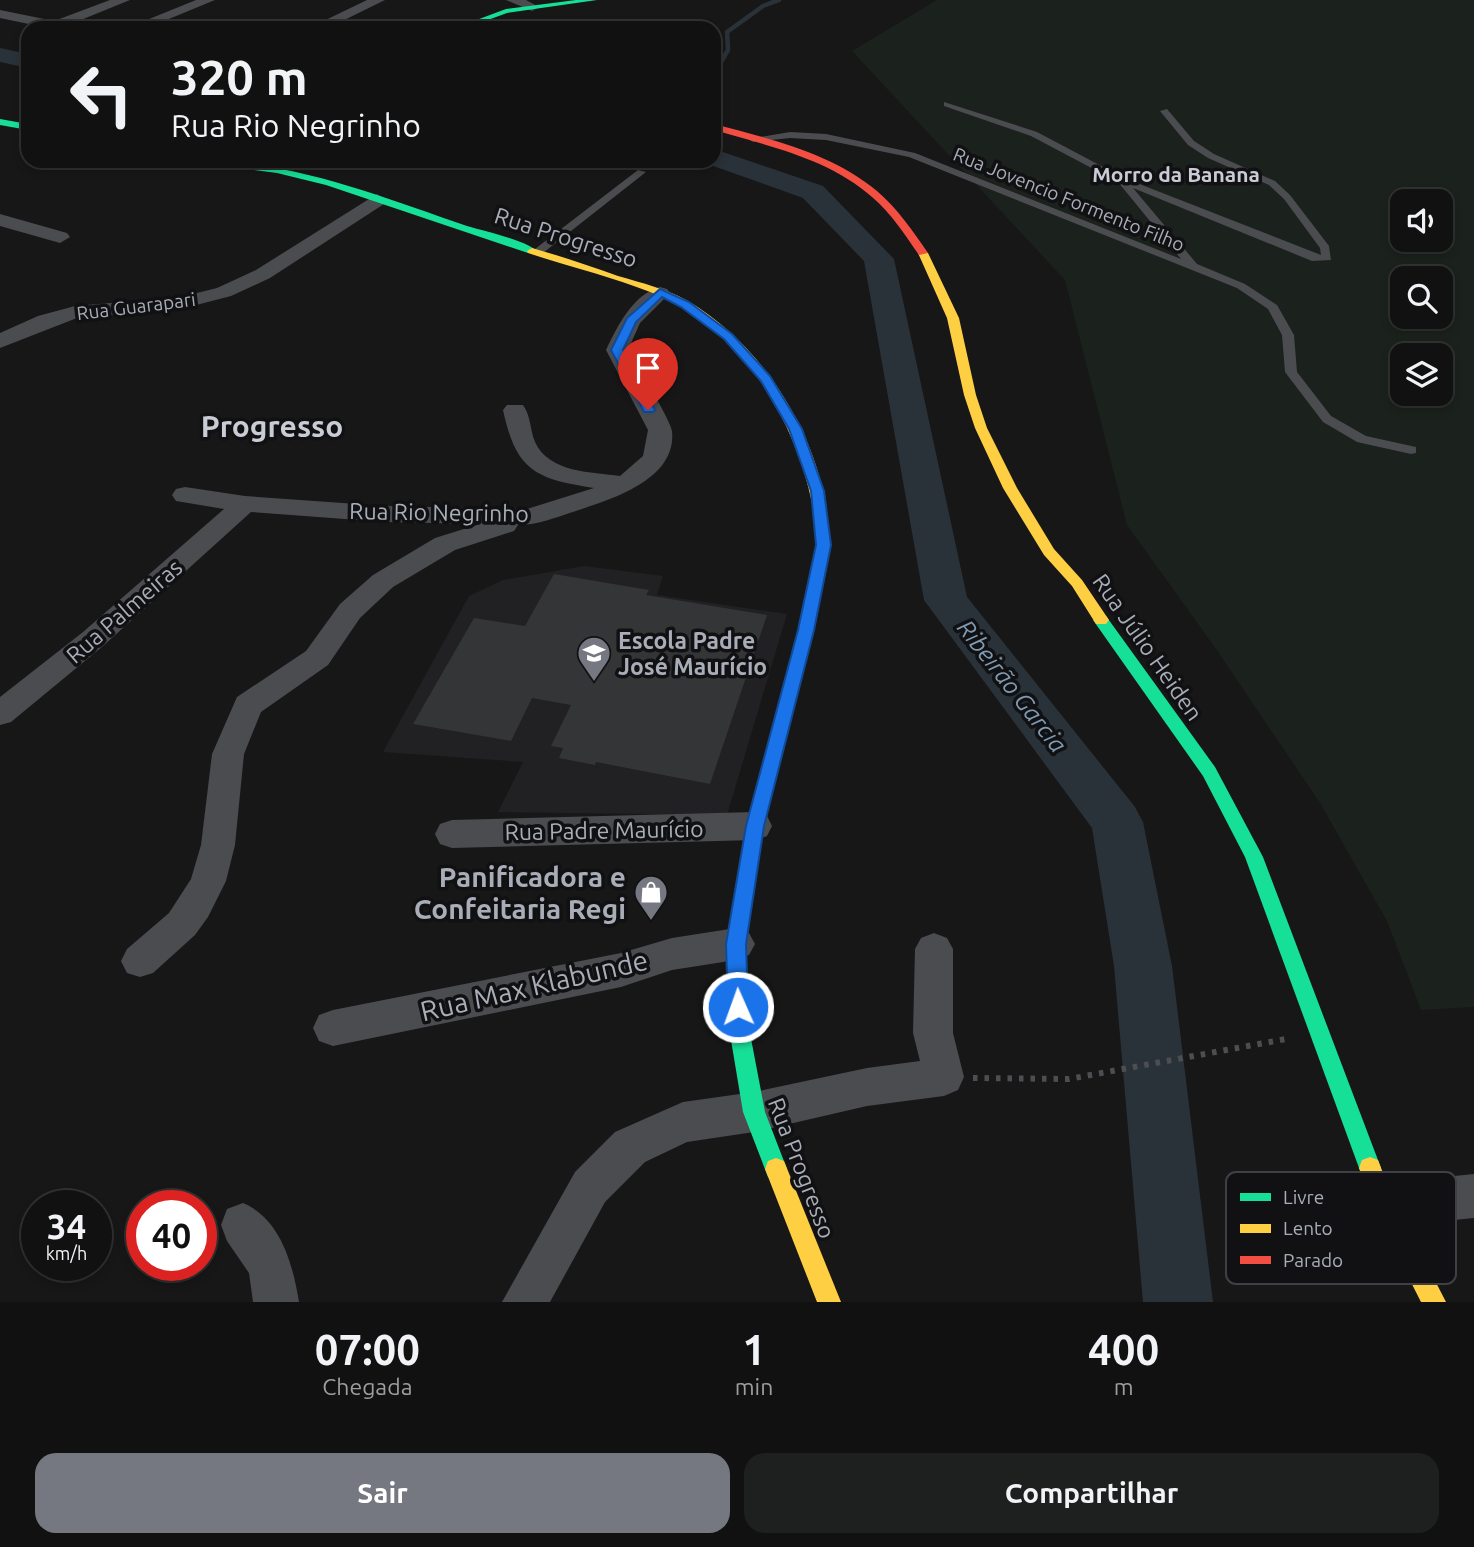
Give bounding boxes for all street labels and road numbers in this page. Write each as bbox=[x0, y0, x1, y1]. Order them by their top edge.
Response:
street label: Rua Jovencio Formento Filho bbox=[950, 142, 1188, 256]
street label: Rua Progresso bbox=[492, 202, 640, 272]
street label: Rua Guarapari bbox=[75, 288, 197, 324]
street label: Rua Rio Negrinho bbox=[349, 498, 529, 526]
street label: Rua Palmeiras bbox=[61, 554, 187, 668]
street label: Rua Júlio Heiden bbox=[1088, 569, 1208, 725]
street label: Rua Padre Maurício bbox=[504, 816, 704, 844]
street label: Rua Max Klabunde bbox=[417, 944, 651, 1026]
street label: Rua Progresso bbox=[764, 1094, 840, 1242]

